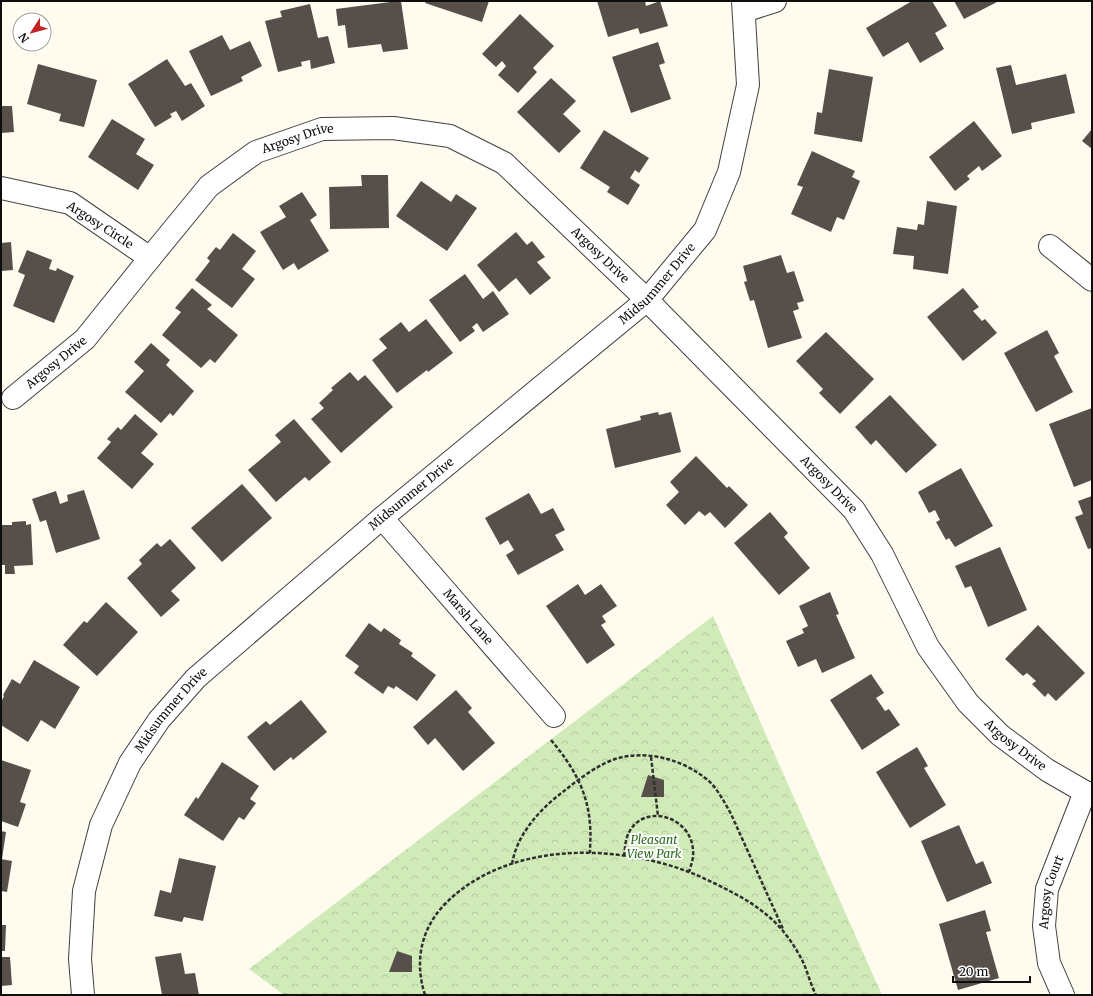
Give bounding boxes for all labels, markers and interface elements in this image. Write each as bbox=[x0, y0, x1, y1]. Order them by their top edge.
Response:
north arrow bbox=[12, 12, 52, 52]
text: N bbox=[16, 30, 32, 46]
street label: Argosy Drive bbox=[259, 121, 333, 157]
street label: Argosy Circle bbox=[63, 197, 136, 252]
street label: Argosy Drive bbox=[568, 223, 633, 286]
street label: Midsummer Drive bbox=[616, 240, 698, 327]
street label: Argosy Drive bbox=[22, 333, 90, 392]
street label: Argosy Drive bbox=[797, 452, 861, 516]
street label: Midsummer Drive bbox=[365, 454, 457, 533]
street label: Marsh Lane bbox=[440, 586, 496, 647]
street label: Midsummer Drive bbox=[131, 664, 210, 755]
street label: Argosy Drive bbox=[981, 715, 1049, 774]
park label: Pleasant View Park bbox=[627, 832, 682, 861]
street label: Argosy Court bbox=[1036, 853, 1067, 931]
scale bar bbox=[953, 958, 1030, 984]
text: 20 m bbox=[959, 964, 988, 979]

